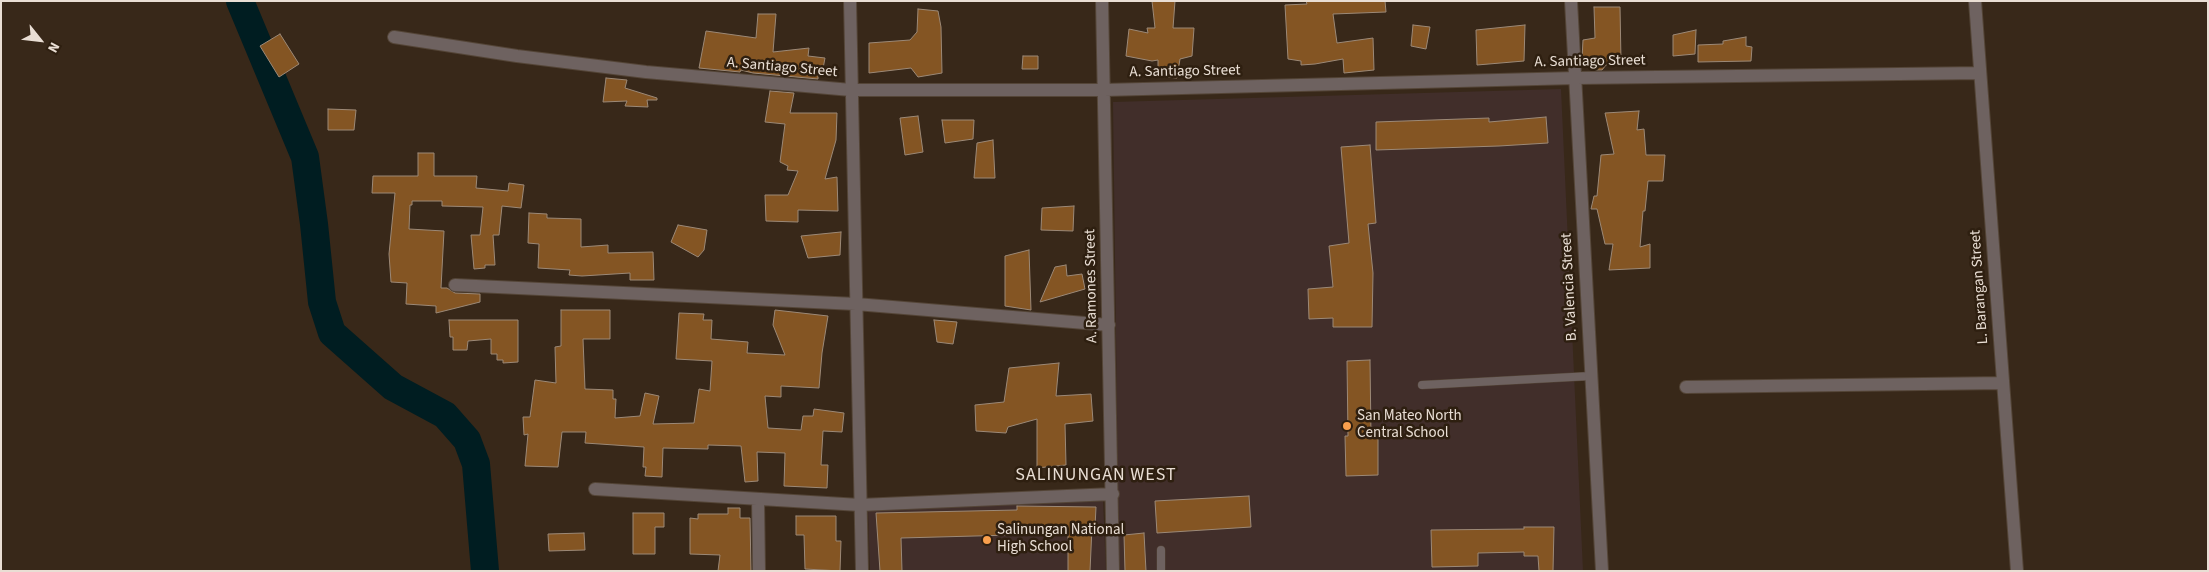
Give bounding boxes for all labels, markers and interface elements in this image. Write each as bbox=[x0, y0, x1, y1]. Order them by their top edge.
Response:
north arrow bbox=[15, 15, 65, 65]
text: N bbox=[42, 38, 64, 56]
street label: A. Santiago Street bbox=[1534, 52, 1646, 72]
street label: A. Santiago Street bbox=[726, 54, 838, 82]
street label: A. Santiago Street bbox=[1129, 62, 1241, 82]
street label: A. Ramones Street bbox=[1082, 229, 1102, 343]
street label: L. Barangan Street bbox=[1967, 229, 1993, 345]
street label: B. Valencia Street bbox=[1558, 232, 1582, 342]
place label: San Mateo North Central School bbox=[1357, 408, 1462, 443]
marker: San Mateo North Central School bbox=[1341, 420, 1353, 432]
district label: SALINUNGAN WEST bbox=[1013, 465, 1179, 487]
place label: Salinungan National High School bbox=[997, 522, 1124, 557]
marker: Salinungan National High School bbox=[981, 534, 993, 546]

